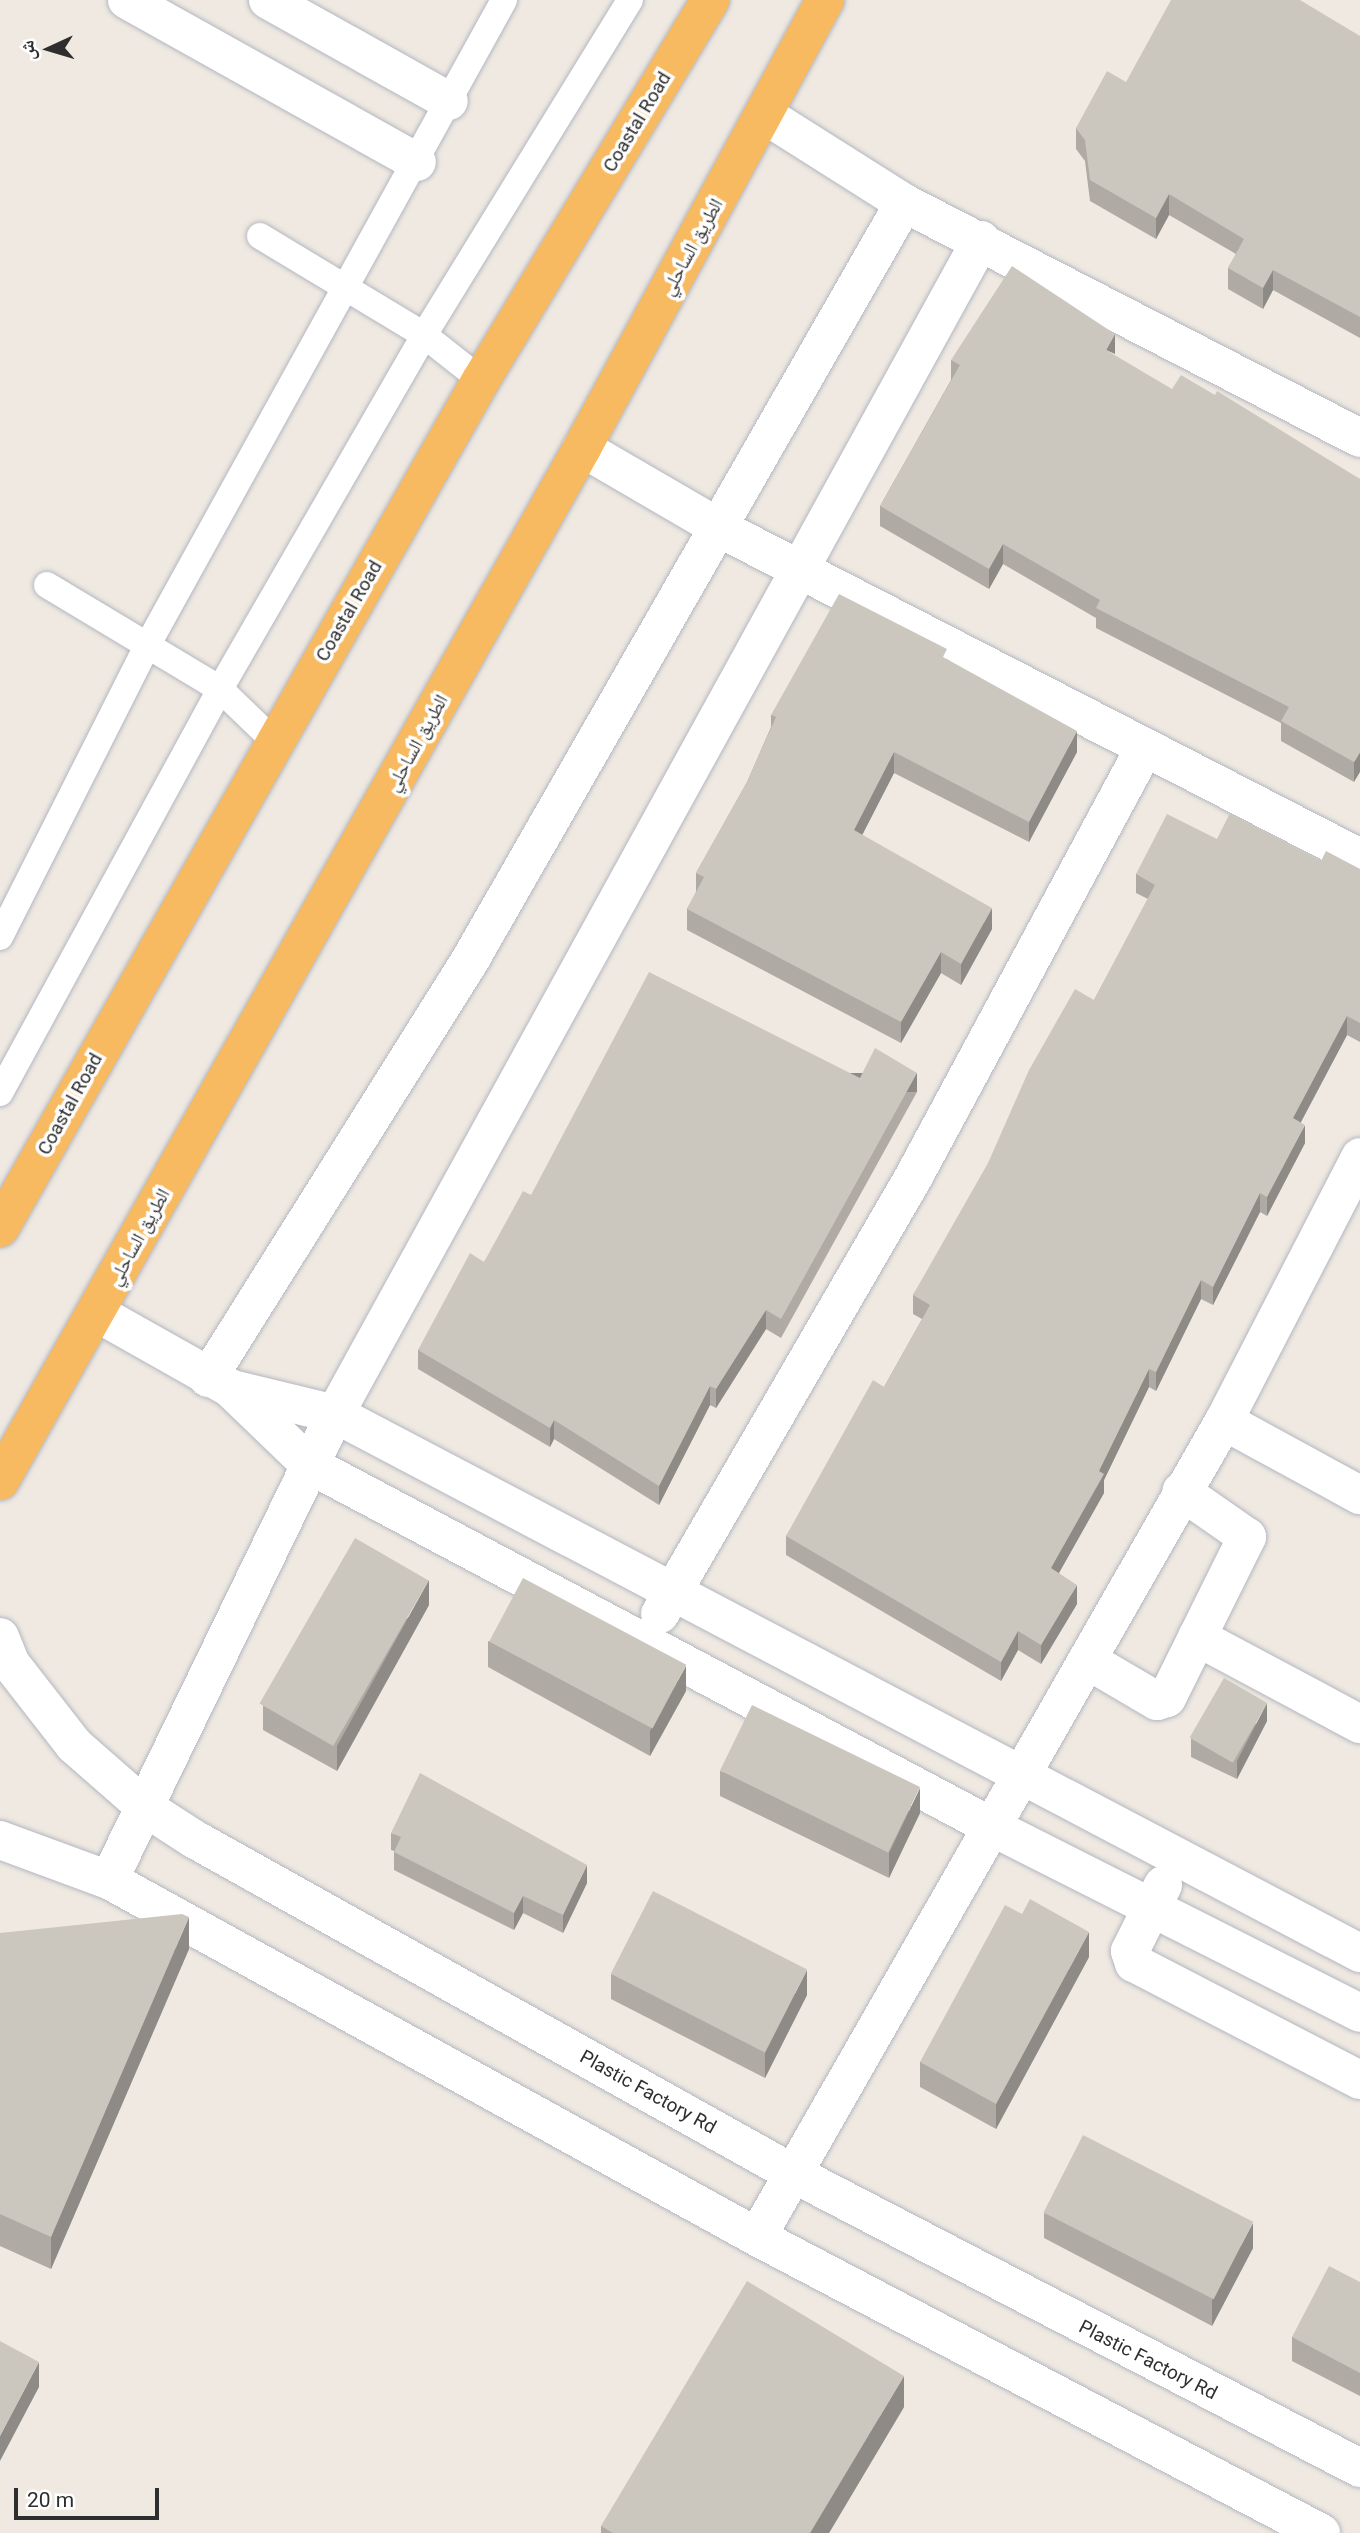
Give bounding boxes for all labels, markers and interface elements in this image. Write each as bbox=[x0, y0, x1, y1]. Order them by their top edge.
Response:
north arrow bbox=[14, 14, 84, 84]
text: ش bbox=[15, 40, 40, 61]
street label: Coastal Road bbox=[598, 68, 676, 176]
street label: الطريق الساحلي bbox=[656, 195, 728, 299]
street label: Coastal Road bbox=[311, 556, 387, 666]
street label: الطريق الساحلي bbox=[381, 691, 453, 795]
street label: Coastal Road bbox=[33, 1049, 107, 1159]
street label: الطريق الساحلي bbox=[103, 1185, 175, 1289]
street label: Plastic Factory Rd bbox=[576, 2045, 720, 2139]
street label: Plastic Factory Rd bbox=[1075, 2315, 1221, 2405]
scale bar bbox=[18, 2474, 163, 2518]
text: 20 m bbox=[27, 2488, 74, 2512]

